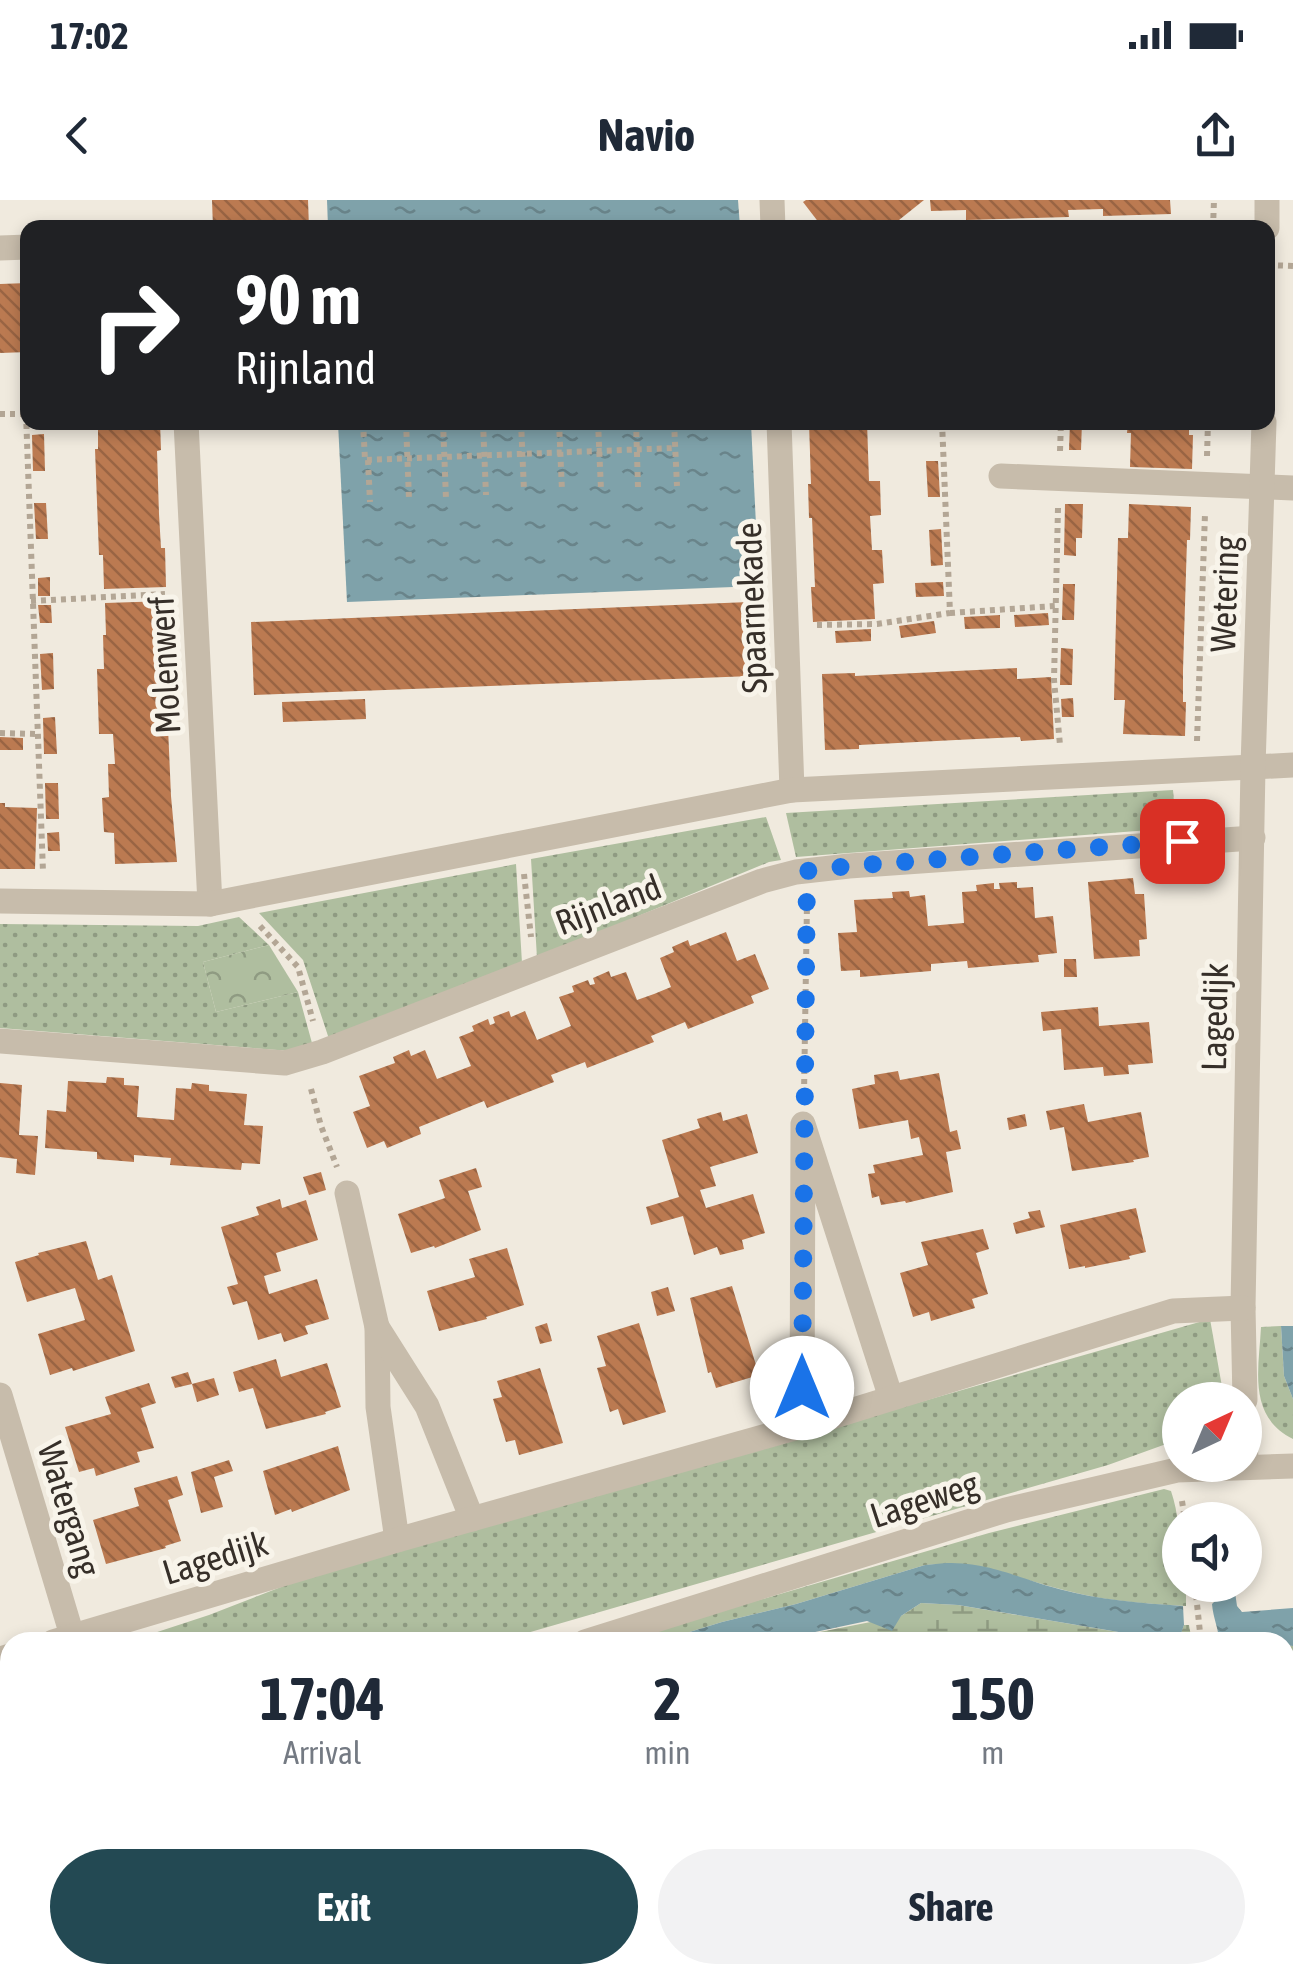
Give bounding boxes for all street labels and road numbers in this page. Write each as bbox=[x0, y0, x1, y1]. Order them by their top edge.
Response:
street label: Spaarnekade bbox=[728, 522, 774, 694]
street label: Wetering bbox=[1202, 535, 1246, 653]
street label: Molenwerf bbox=[140, 595, 188, 735]
street label: Rijnland bbox=[550, 866, 666, 942]
street label: Lagedijk bbox=[1193, 963, 1235, 1071]
street label: Watergang bbox=[31, 1437, 109, 1581]
street label: Lageweg bbox=[865, 1463, 983, 1535]
street label: Lagedijk bbox=[158, 1522, 272, 1592]

